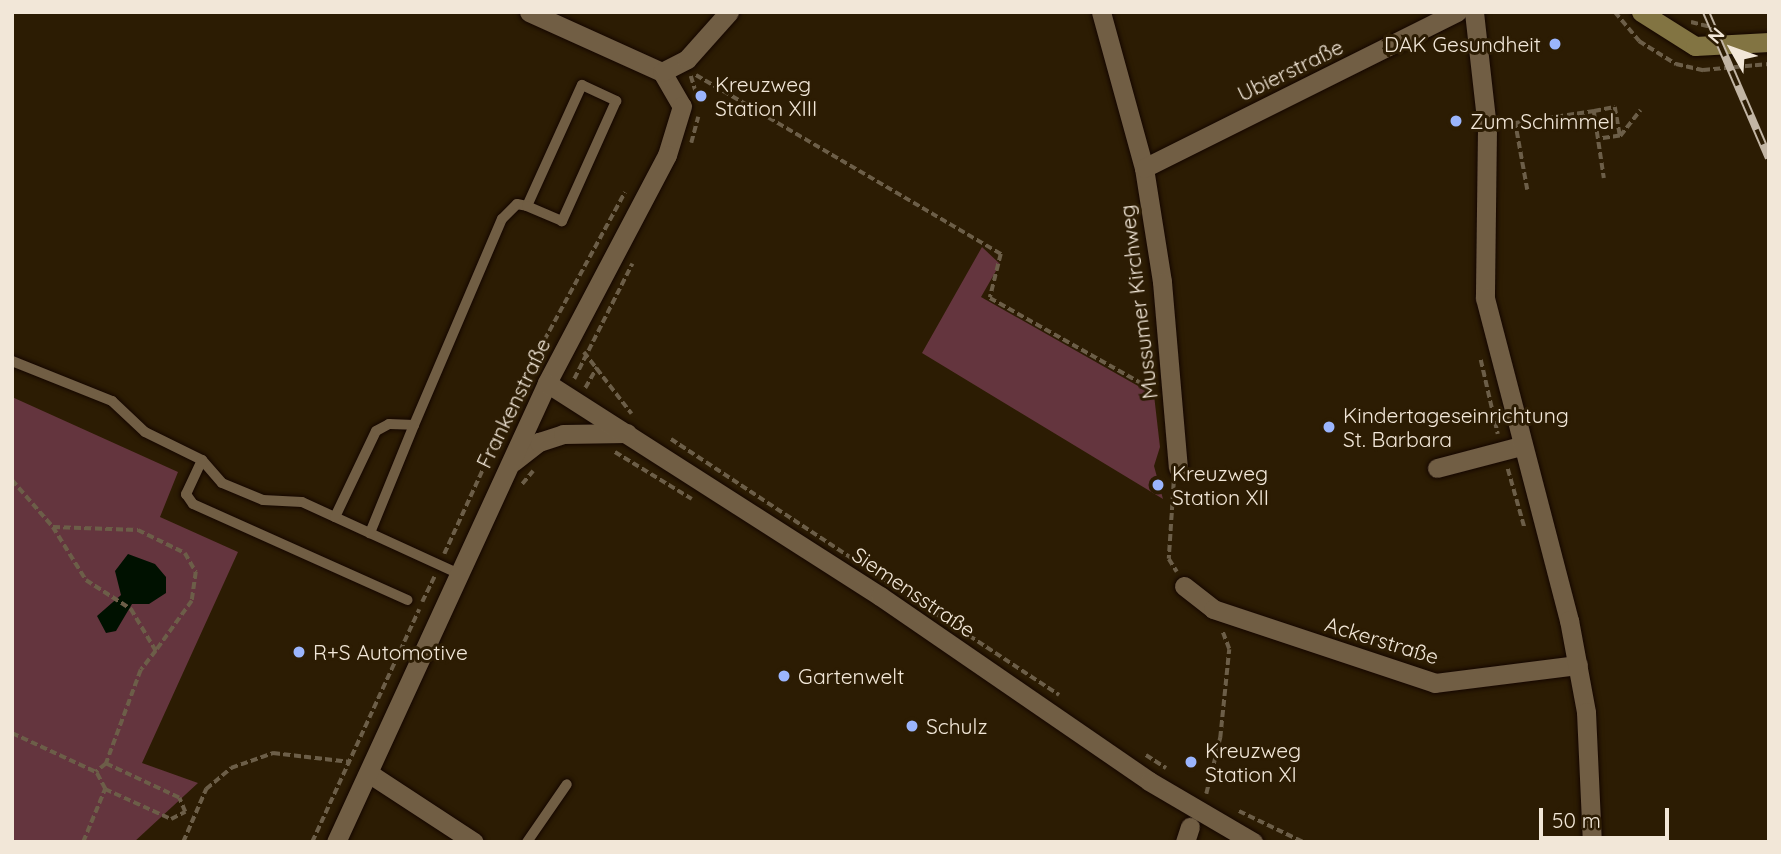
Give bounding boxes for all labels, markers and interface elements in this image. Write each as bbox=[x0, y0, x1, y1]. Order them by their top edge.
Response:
north arrow bbox=[1697, 14, 1767, 84]
text: N bbox=[1702, 22, 1730, 49]
place label: DAK Gesundheit bbox=[1384, 31, 1541, 57]
street label: Ubierstraße bbox=[1233, 34, 1347, 106]
marker: DAK Gesundheit bbox=[1547, 36, 1563, 52]
place label: Kreuzweg Station XIII bbox=[715, 71, 817, 121]
marker: Kreuzweg Station XIII bbox=[693, 88, 709, 104]
place label: Zum Schimmel bbox=[1470, 108, 1614, 134]
marker: Zum Schimmel bbox=[1448, 113, 1464, 129]
street label: Mussumer Kirchweg bbox=[1114, 203, 1162, 401]
street label: Frankenstraße bbox=[471, 334, 555, 472]
place label: Kindertageseinrichtung St. Barbara bbox=[1343, 402, 1569, 452]
marker: Kindertageseinrichtung St. Barbara bbox=[1321, 419, 1337, 435]
place label: Kreuzweg Station XII bbox=[1172, 460, 1269, 510]
marker: Kreuzweg Station XII bbox=[1150, 477, 1166, 493]
street label: Siemensstraße bbox=[848, 541, 980, 643]
street label: Ackerstraße bbox=[1322, 611, 1442, 669]
place label: R+S Automotive bbox=[313, 639, 468, 665]
marker: R+S Automotive bbox=[291, 644, 307, 660]
place label: Gartenwelt bbox=[798, 663, 904, 689]
marker: Gartenwelt bbox=[776, 668, 792, 684]
place label: Schulz bbox=[926, 713, 987, 739]
marker: Schulz bbox=[904, 718, 920, 734]
place label: Kreuzweg Station XI bbox=[1205, 737, 1301, 787]
marker: Kreuzweg Station XI bbox=[1183, 754, 1199, 770]
scale bar bbox=[1543, 794, 1672, 838]
text: 50 m bbox=[1552, 807, 1601, 833]

